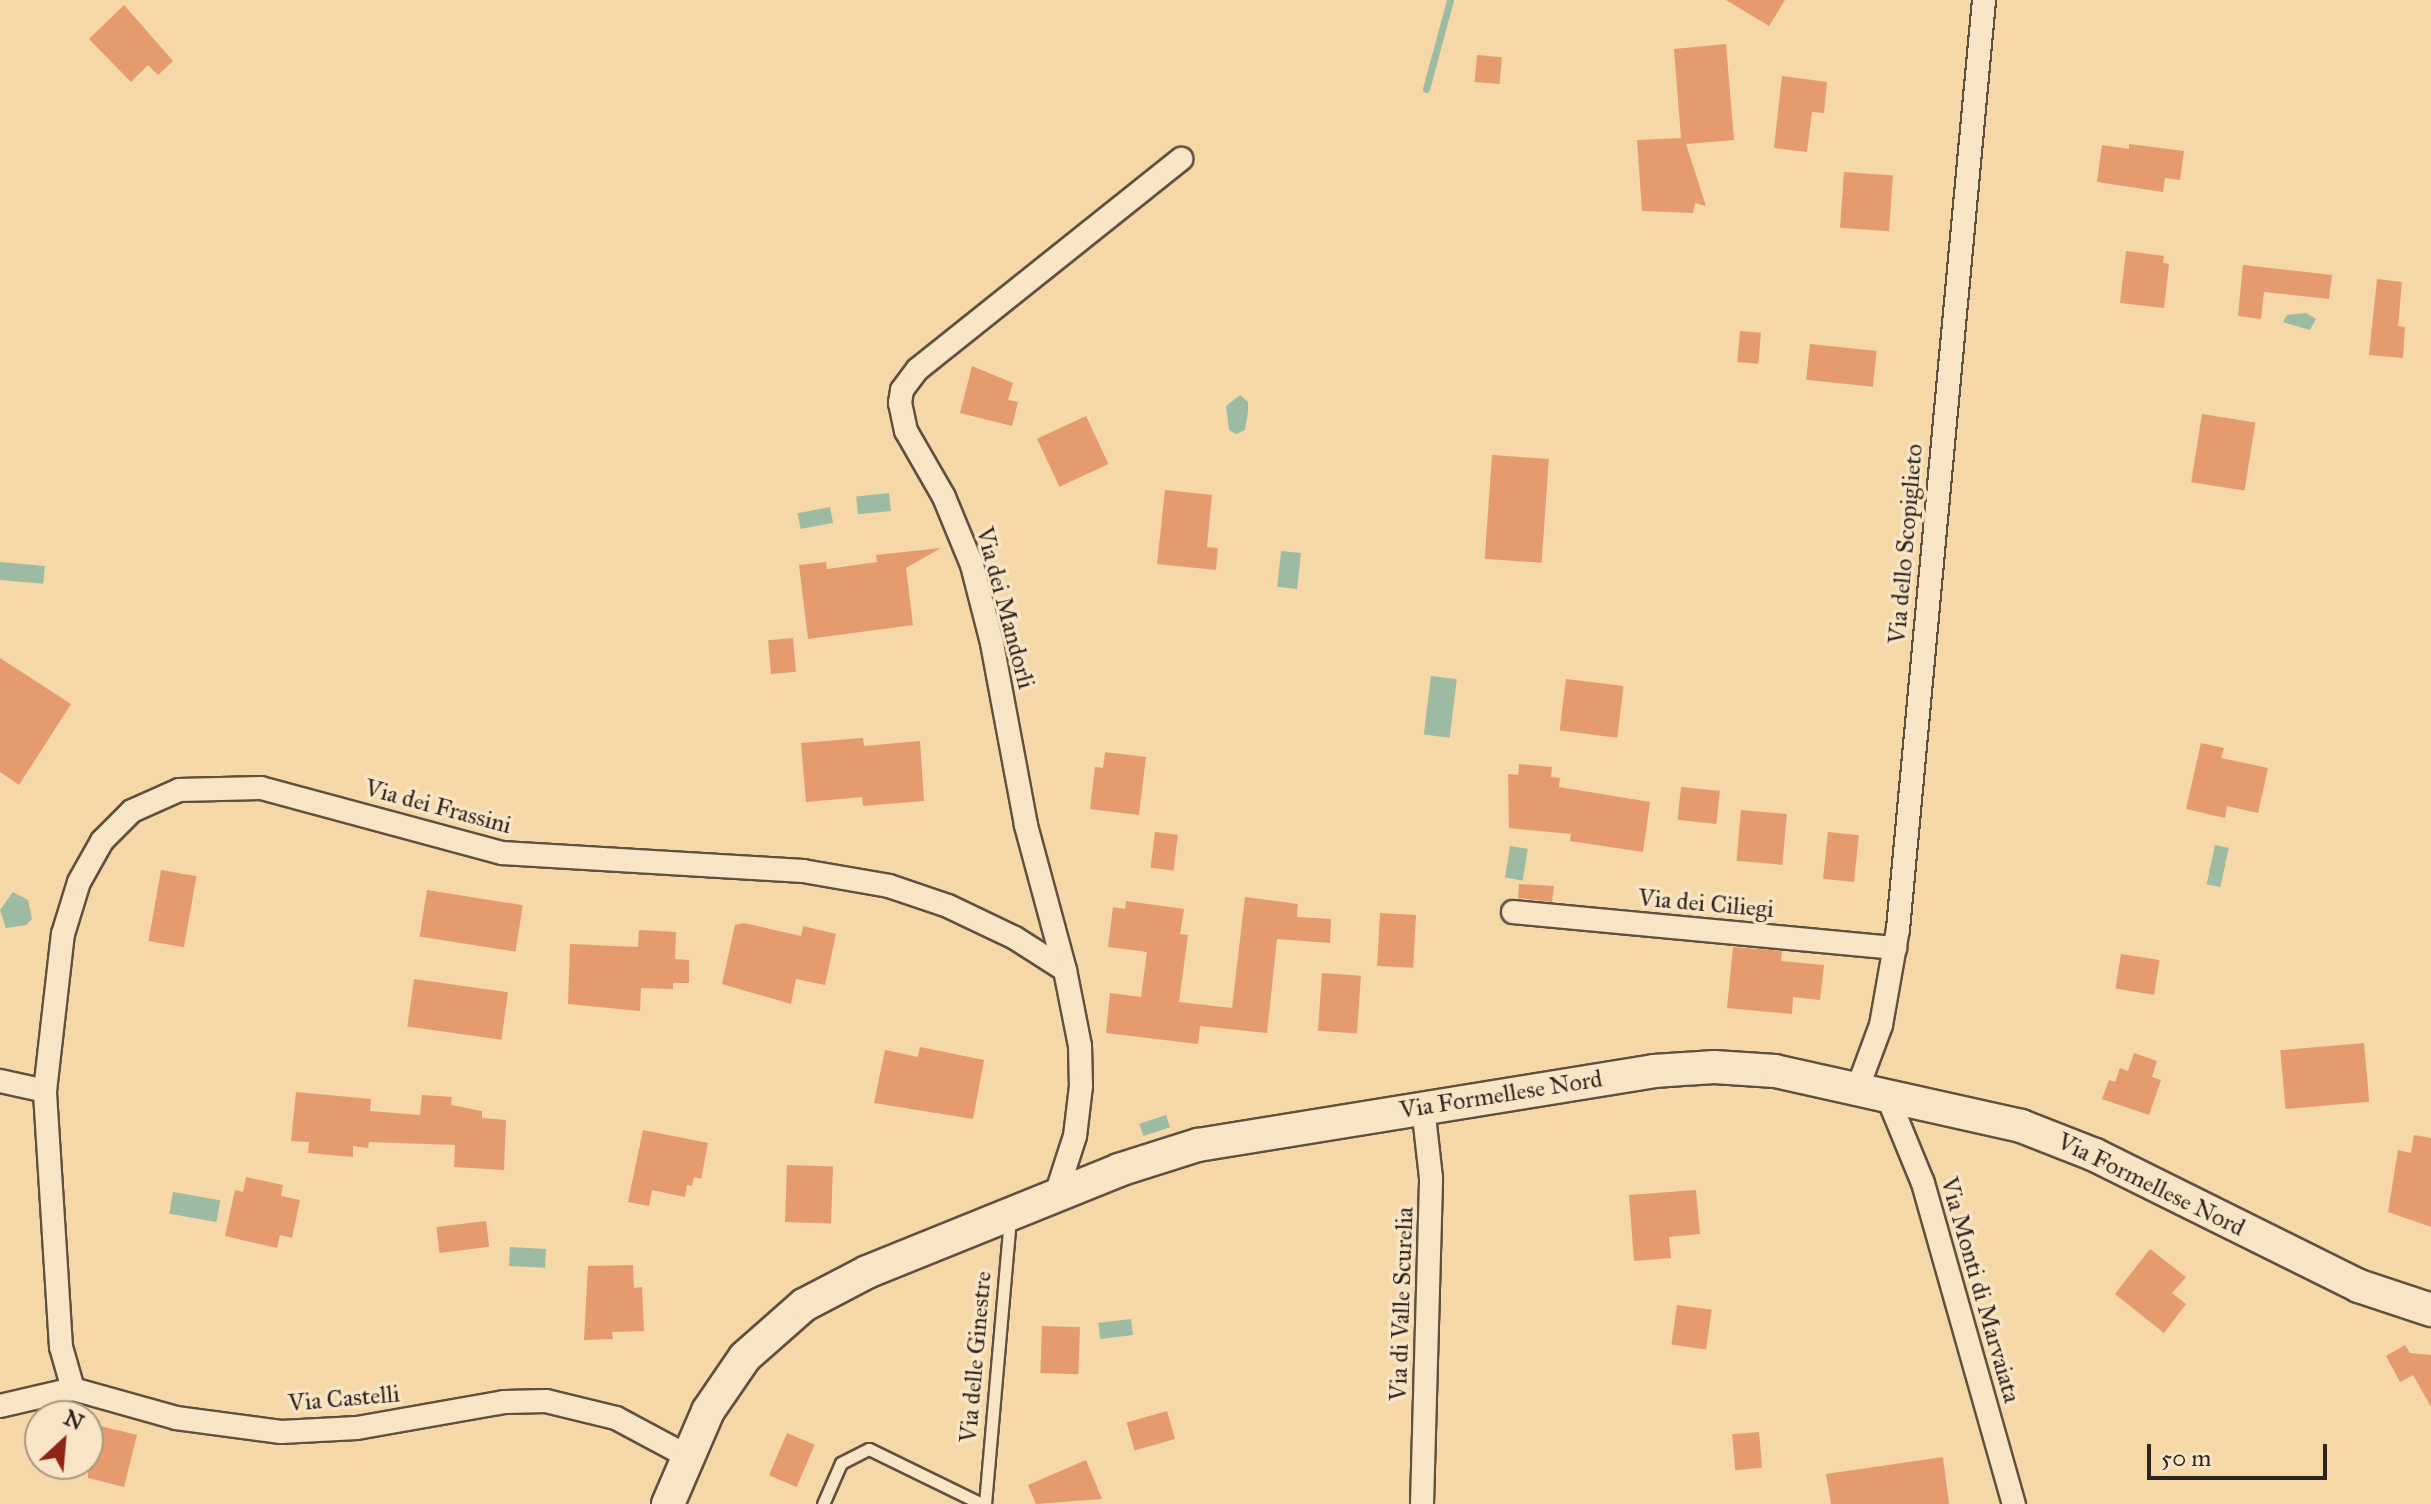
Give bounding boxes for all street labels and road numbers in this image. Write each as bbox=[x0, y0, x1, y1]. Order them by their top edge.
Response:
street label: Via dello Scopiglieto bbox=[1883, 443, 1929, 645]
street label: Via dei Mandorli bbox=[970, 524, 1040, 692]
street label: Via dei Frassini bbox=[362, 774, 514, 840]
street label: Via dei Ciliegi bbox=[1637, 884, 1775, 924]
street label: Via Formellese Nord bbox=[1398, 1065, 1604, 1125]
street label: Via Formellese Nord bbox=[2053, 1127, 2249, 1243]
street label: Via Monti di Marvaiata bbox=[1934, 1174, 2026, 1406]
street label: Via di Valle Scurelia bbox=[1384, 1206, 1420, 1402]
street label: Via delle Ginestre bbox=[954, 1270, 998, 1444]
street label: Via Castelli bbox=[287, 1380, 401, 1418]

